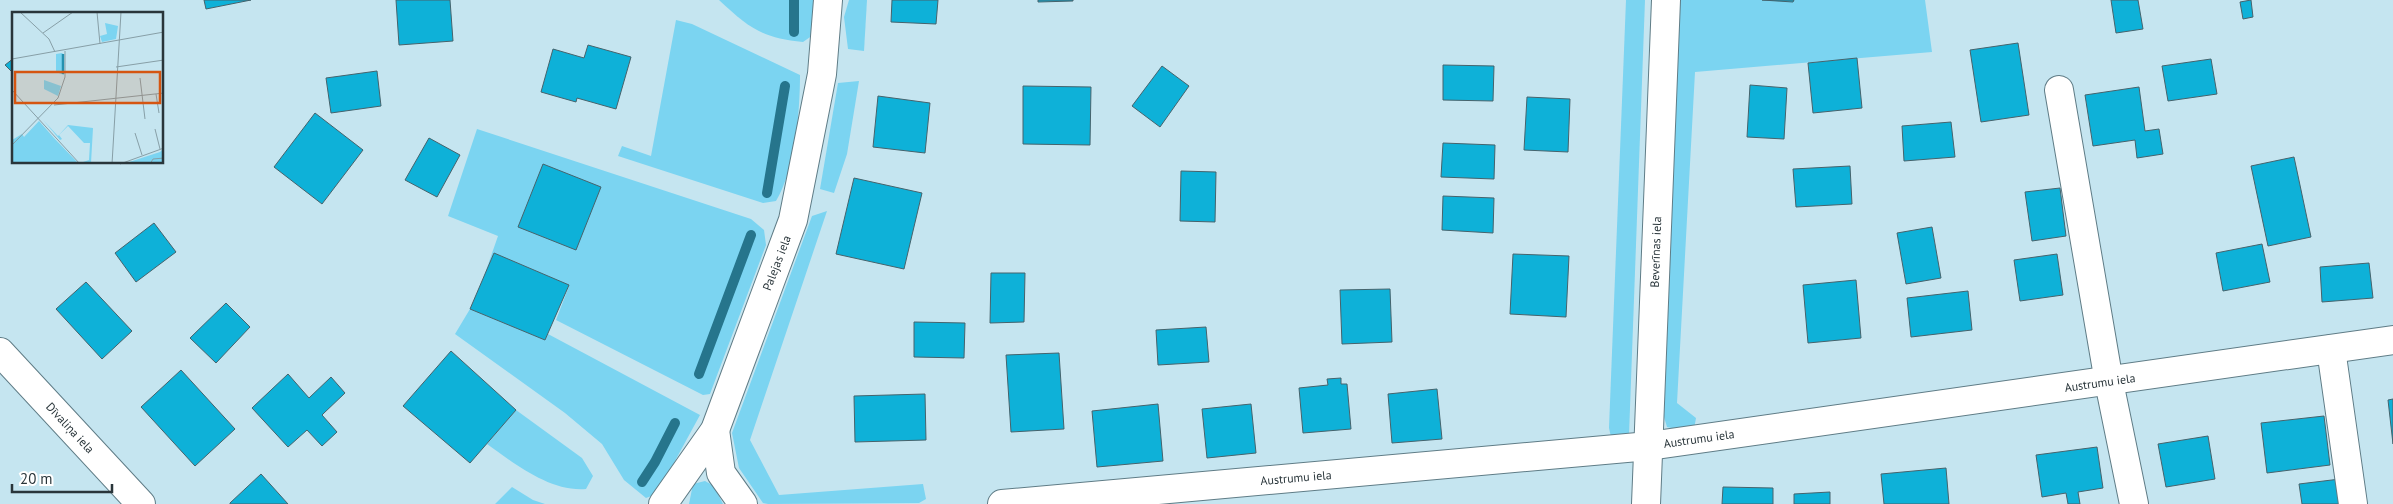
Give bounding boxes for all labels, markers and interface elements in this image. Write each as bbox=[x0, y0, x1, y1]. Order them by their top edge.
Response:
inset map bbox=[12, 12, 164, 164]
street label: Beverīnas iela bbox=[1647, 216, 1664, 288]
street label: Palejas iela bbox=[759, 233, 794, 293]
street label: Austrumu iela bbox=[2064, 370, 2136, 395]
street label: Dīvaliņa iela bbox=[42, 399, 98, 457]
street label: Austrumu iela bbox=[1663, 426, 1735, 451]
scale bar bbox=[12, 462, 112, 494]
street label: Austrumu iela bbox=[1260, 467, 1332, 488]
text: 20 m bbox=[20, 469, 53, 488]

